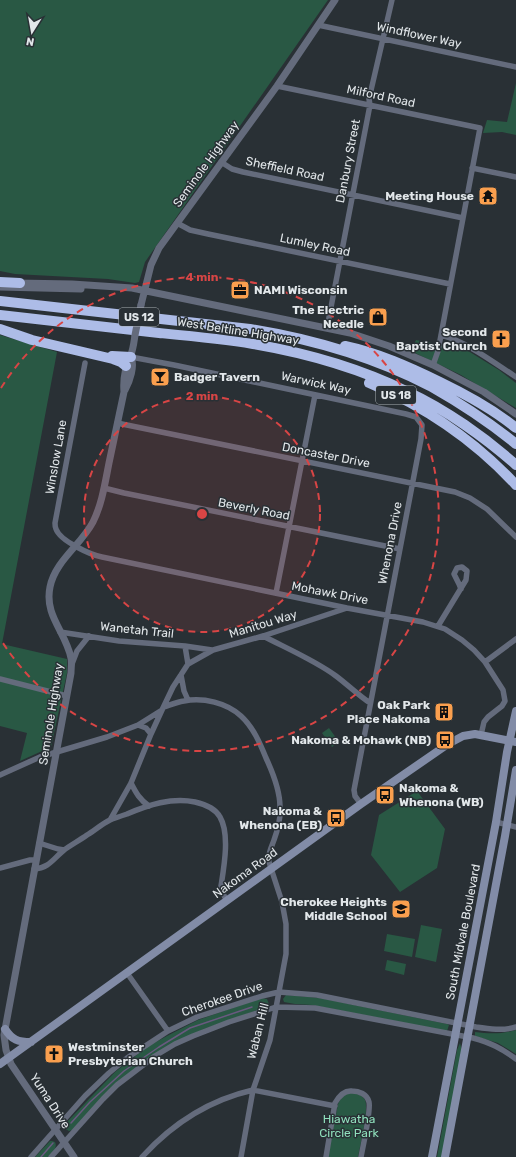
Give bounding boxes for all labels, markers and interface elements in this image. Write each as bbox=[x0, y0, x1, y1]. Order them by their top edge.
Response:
north arrow bbox=[12, 12, 52, 52]
street label: Windflower Way bbox=[375, 19, 463, 51]
text: N bbox=[25, 34, 35, 48]
street label: Milford Road bbox=[345, 82, 417, 110]
street label: Seminole Highway bbox=[170, 118, 242, 210]
street label: Danbury Street bbox=[333, 118, 363, 204]
street label: Sheffield Road bbox=[244, 154, 326, 184]
temple icon: Meeting House bbox=[477, 185, 499, 207]
place label: Meeting House bbox=[385, 189, 474, 203]
street label: Lumley Road bbox=[279, 231, 351, 259]
text: 4 min bbox=[186, 270, 219, 284]
office icon: NAMI Wisconsin bbox=[229, 279, 251, 301]
place label: NAMI Wisconsin bbox=[254, 283, 348, 297]
place label: The Electric Needle bbox=[292, 303, 364, 331]
shop icon: The Electric Needle bbox=[367, 306, 389, 328]
road number: US 12 bbox=[119, 308, 159, 326]
street label: West Beltline Highway bbox=[176, 314, 300, 348]
place label: Second Baptist Church bbox=[396, 325, 487, 353]
church icon: Second Baptist Church bbox=[490, 328, 512, 350]
bar icon: Badger Tavern bbox=[149, 366, 171, 388]
street label: Warwick Way bbox=[280, 369, 353, 397]
place label: Badger Tavern bbox=[174, 370, 260, 384]
road number: US 18 bbox=[376, 386, 416, 404]
text: 2 min bbox=[186, 389, 219, 403]
street label: Winslow Lane bbox=[43, 418, 69, 495]
street label: Doncaster Drive bbox=[281, 440, 371, 470]
street label: Beverly Road bbox=[217, 495, 291, 523]
street label: Whenona Drive bbox=[375, 500, 405, 585]
centre of rings bbox=[195, 507, 209, 521]
street label: Mohawk Drive bbox=[290, 579, 370, 607]
street label: Manitou Way bbox=[227, 607, 299, 641]
street label: Wanetah Trail bbox=[99, 619, 175, 641]
street label: Seminole Highway bbox=[36, 662, 66, 766]
place label: Oak Park Place Nakoma bbox=[347, 698, 430, 726]
building icon: Oak Park Place Nakoma bbox=[433, 701, 455, 723]
bus stop icon: Nakoma & Mohawk (NB) bbox=[434, 729, 456, 751]
place label: Nakoma & Mohawk (NB) bbox=[291, 733, 431, 747]
place label: Nakoma & Whenona (WB) bbox=[399, 781, 484, 809]
bus stop icon: Nakoma & Whenona (WB) bbox=[374, 784, 396, 806]
place label: Nakoma & Whenona (EB) bbox=[239, 804, 322, 832]
bus stop icon: Nakoma & Whenona (EB) bbox=[325, 807, 347, 829]
street label: Nakoma Road bbox=[210, 845, 280, 901]
street label: South Midvale Boulevard bbox=[443, 863, 483, 1001]
place label: Cherokee Heights Middle School bbox=[280, 895, 387, 923]
school or university icon: Cherokee Heights Middle School bbox=[390, 898, 412, 920]
street label: Cherokee Drive bbox=[180, 979, 264, 1019]
street label: Waban Hill bbox=[244, 1001, 272, 1060]
place label: Westminster Presbyterian Church bbox=[68, 1040, 193, 1068]
church icon: Westminster Presbyterian Church bbox=[43, 1043, 65, 1065]
street label: Yuma Drive bbox=[27, 1071, 73, 1132]
park label: Hiawatha Circle Park bbox=[319, 1112, 380, 1140]

